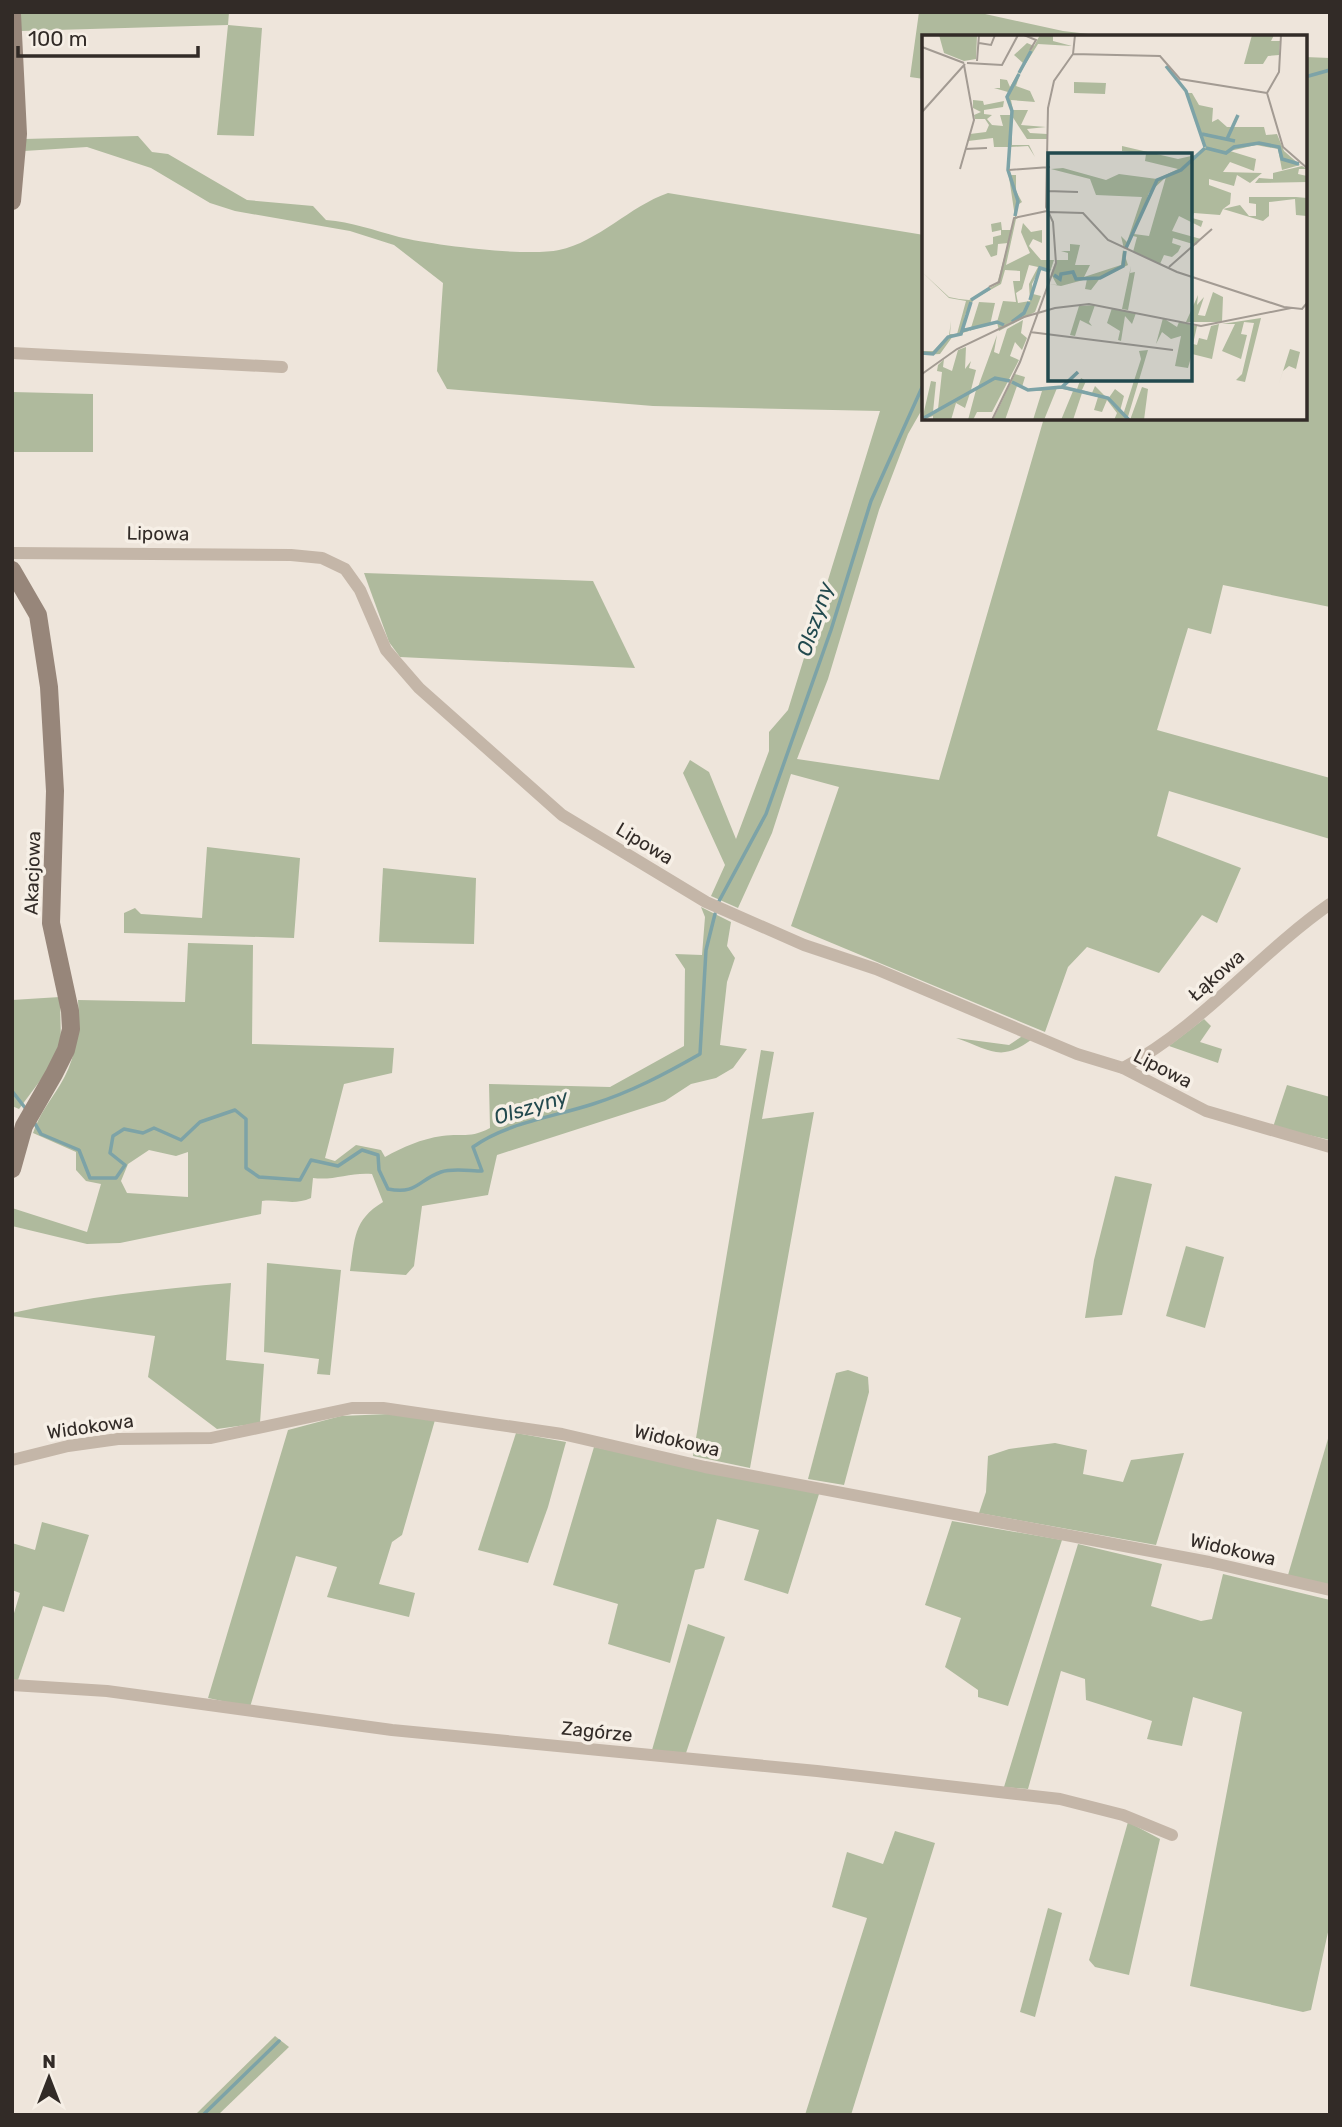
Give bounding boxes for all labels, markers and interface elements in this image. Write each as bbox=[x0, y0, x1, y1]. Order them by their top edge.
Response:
scale bar bbox=[18, 14, 198, 58]
text: 100 m bbox=[28, 26, 87, 51]
inset map bbox=[922, 35, 1307, 420]
street label: Lipowa bbox=[126, 521, 190, 546]
water label: Olszyny bbox=[791, 577, 839, 659]
street label: Lipowa bbox=[612, 817, 678, 869]
street label: Akacjowa bbox=[20, 831, 45, 916]
street label: Łąkowa bbox=[1184, 945, 1249, 1006]
street label: Lipowa bbox=[1130, 1044, 1196, 1093]
water label: Olszyny bbox=[491, 1083, 572, 1130]
street label: Widokowa bbox=[45, 1409, 135, 1444]
street label: Widokowa bbox=[632, 1419, 722, 1462]
street label: Widokowa bbox=[1188, 1528, 1278, 1571]
street label: Zagórze bbox=[560, 1716, 634, 1747]
north arrow bbox=[14, 2043, 84, 2113]
text: N bbox=[42, 2050, 56, 2073]

